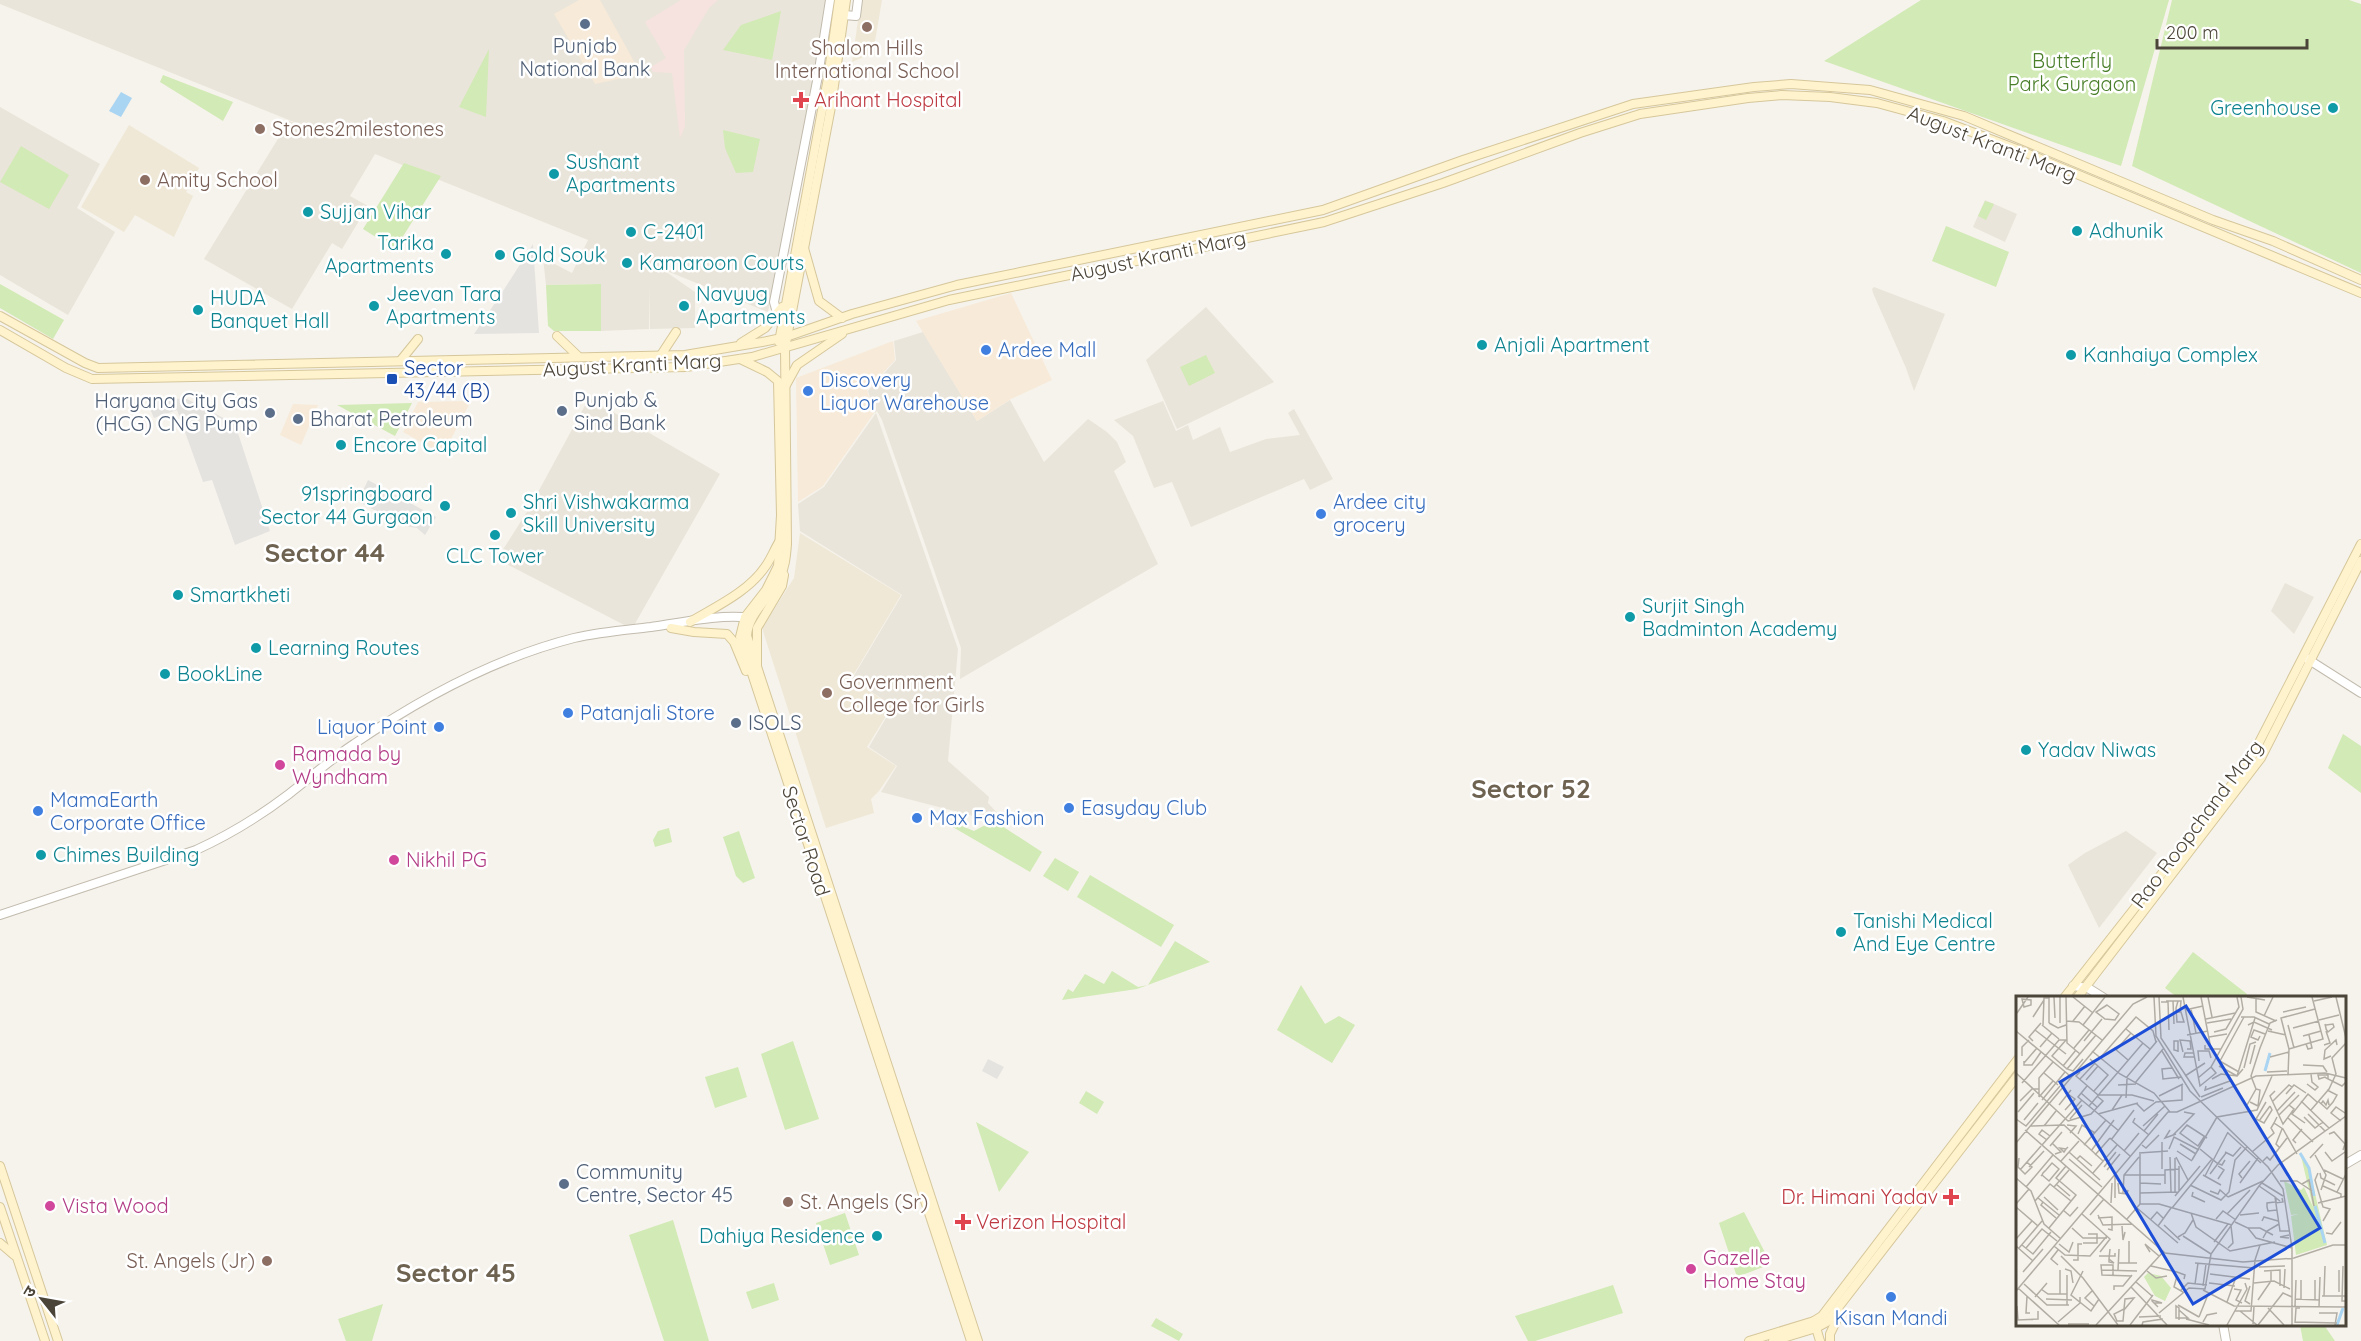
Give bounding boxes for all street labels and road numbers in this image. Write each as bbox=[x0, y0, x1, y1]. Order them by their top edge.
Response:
street label: August Kranti Marg bbox=[1904, 100, 2080, 187]
street label: August Kranti Marg bbox=[1068, 225, 1248, 286]
street label: August Kranti Marg bbox=[542, 347, 722, 382]
street label: Rao Roopchand Marg bbox=[2125, 735, 2268, 913]
street label: Sector Road bbox=[777, 783, 836, 899]

